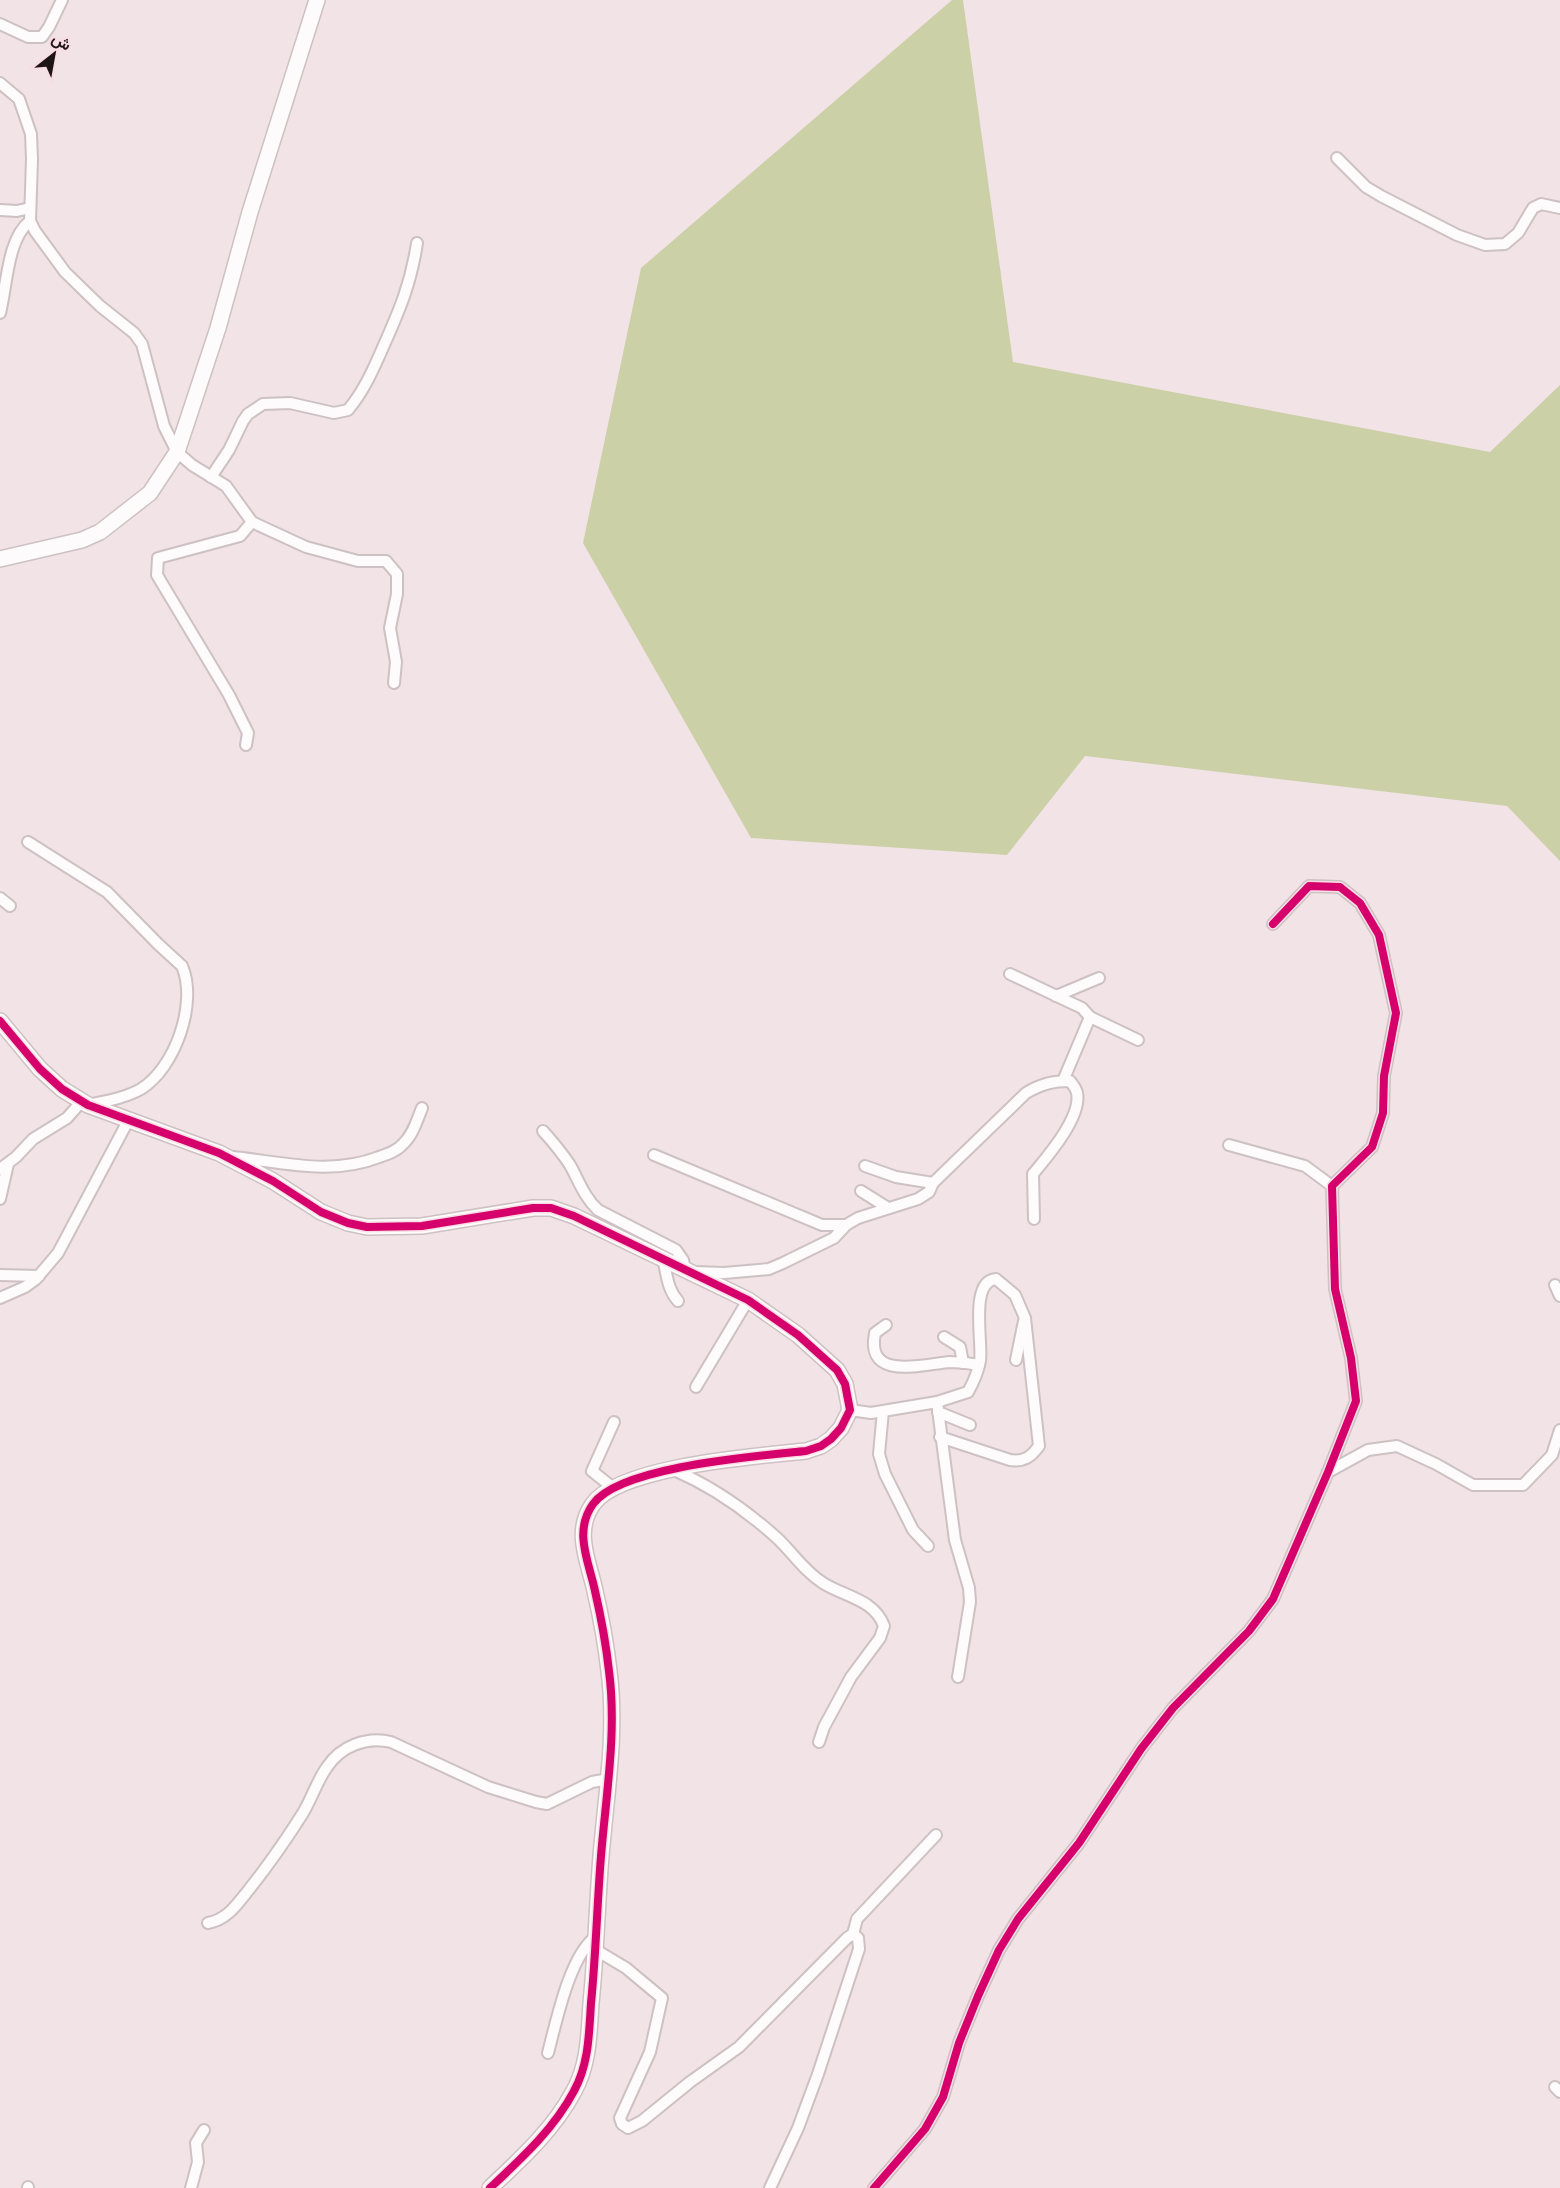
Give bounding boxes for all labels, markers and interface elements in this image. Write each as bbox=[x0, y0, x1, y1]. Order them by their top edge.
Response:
north arrow bbox=[24, 24, 84, 84]
text: ش bbox=[48, 28, 75, 55]

